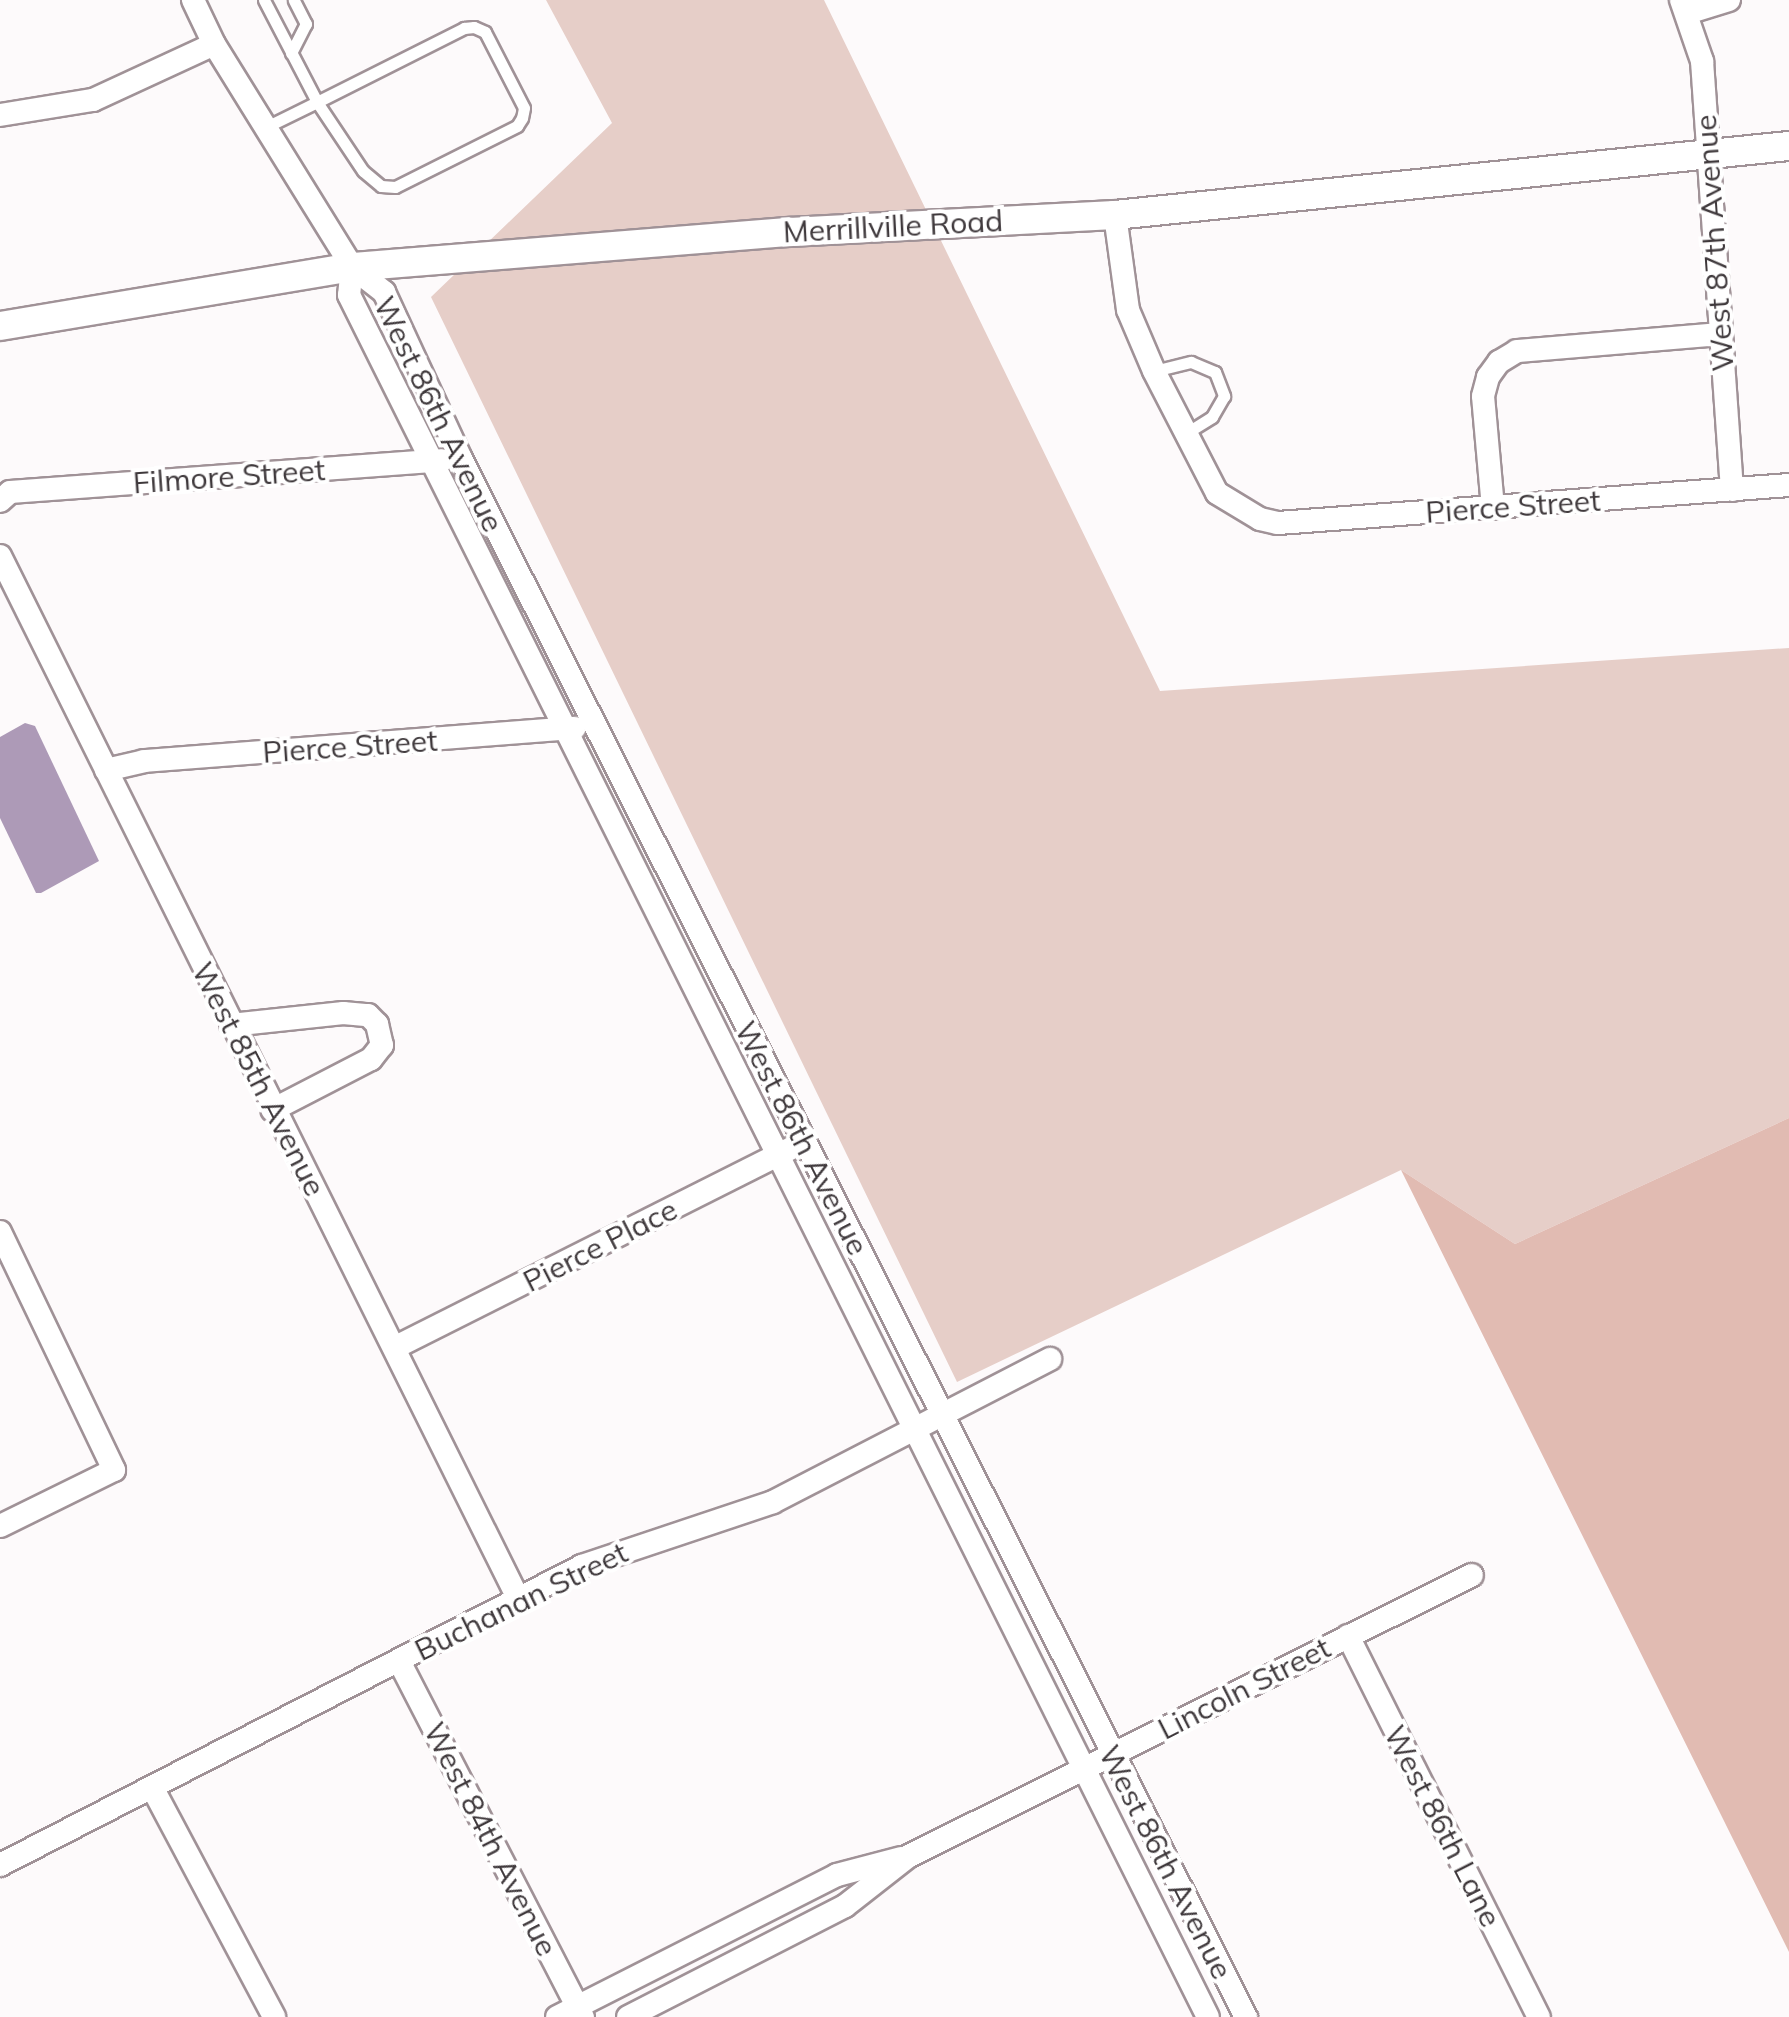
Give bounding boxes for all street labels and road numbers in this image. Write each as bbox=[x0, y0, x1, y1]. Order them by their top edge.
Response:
street label: West 87th Avenue bbox=[1687, 113, 1741, 373]
street label: Merrillville Road bbox=[782, 202, 1004, 250]
street label: West 86th Avenue bbox=[366, 290, 512, 538]
street label: Filmore Street bbox=[132, 451, 326, 501]
street label: Pierce Street bbox=[1424, 482, 1602, 530]
street label: Pierce Street bbox=[261, 722, 439, 770]
street label: West 85th Avenue bbox=[185, 956, 333, 1202]
street label: West 86th Avenue bbox=[728, 1015, 876, 1261]
street label: Pierce Place bbox=[517, 1191, 683, 1299]
street label: Buchanan Street bbox=[409, 1534, 633, 1668]
street label: Lincoln Street bbox=[1152, 1629, 1336, 1747]
street label: West 84th Avenue bbox=[417, 1716, 565, 1962]
street label: West 86th Lane bbox=[1377, 1719, 1509, 1933]
street label: West 86th Avenue bbox=[1092, 1739, 1240, 1985]

